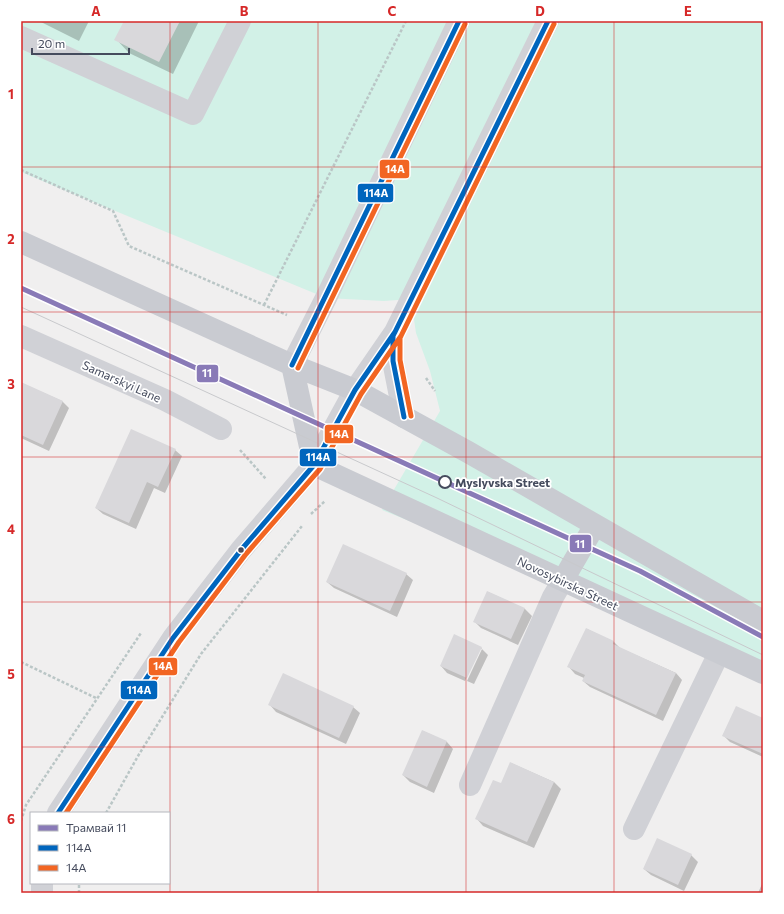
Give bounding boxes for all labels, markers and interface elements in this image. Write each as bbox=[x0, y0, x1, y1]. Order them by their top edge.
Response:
text: A bbox=[91, 3, 101, 19]
text: B bbox=[240, 3, 249, 19]
text: C bbox=[388, 3, 397, 19]
text: D bbox=[535, 3, 545, 19]
text: E bbox=[684, 3, 692, 19]
scale bar bbox=[32, 30, 129, 56]
text: 20 m bbox=[38, 36, 65, 50]
text: 1 bbox=[8, 86, 14, 102]
line badge: 14А bbox=[379, 159, 410, 179]
text: 14А bbox=[385, 162, 405, 175]
line badge: 114А bbox=[357, 183, 394, 203]
text: 114А bbox=[364, 186, 388, 199]
text: 2 bbox=[7, 231, 15, 247]
street label: Samarskyi Lane bbox=[81, 357, 163, 405]
line badge: 11 bbox=[196, 364, 219, 383]
text: 11 bbox=[202, 366, 212, 379]
text: 3 bbox=[7, 376, 15, 392]
line badge: 14А bbox=[324, 424, 354, 444]
text: 14А bbox=[329, 427, 349, 440]
line badge: 114А bbox=[299, 448, 337, 467]
text: 114А bbox=[306, 450, 330, 463]
marker: Myslyvska Street bbox=[438, 475, 452, 489]
place label: Myslyvska Street bbox=[455, 475, 550, 489]
text: 4 bbox=[7, 521, 15, 537]
line badge: 11 bbox=[569, 534, 592, 553]
text: 11 bbox=[575, 537, 585, 550]
unlabelled marker bbox=[236, 545, 246, 555]
street label: Novosybirska Street bbox=[515, 553, 621, 613]
line badge: 14А bbox=[148, 657, 178, 676]
text: 14А bbox=[153, 659, 173, 672]
text: 5 bbox=[7, 666, 15, 682]
line badge: 114А bbox=[120, 680, 158, 700]
text: 114А bbox=[127, 683, 151, 696]
text: 6 bbox=[7, 811, 15, 827]
legend bbox=[30, 812, 170, 884]
text: Трамвай 11 bbox=[66, 820, 127, 834]
text: 114А bbox=[66, 840, 92, 854]
text: 14А bbox=[66, 860, 87, 874]

